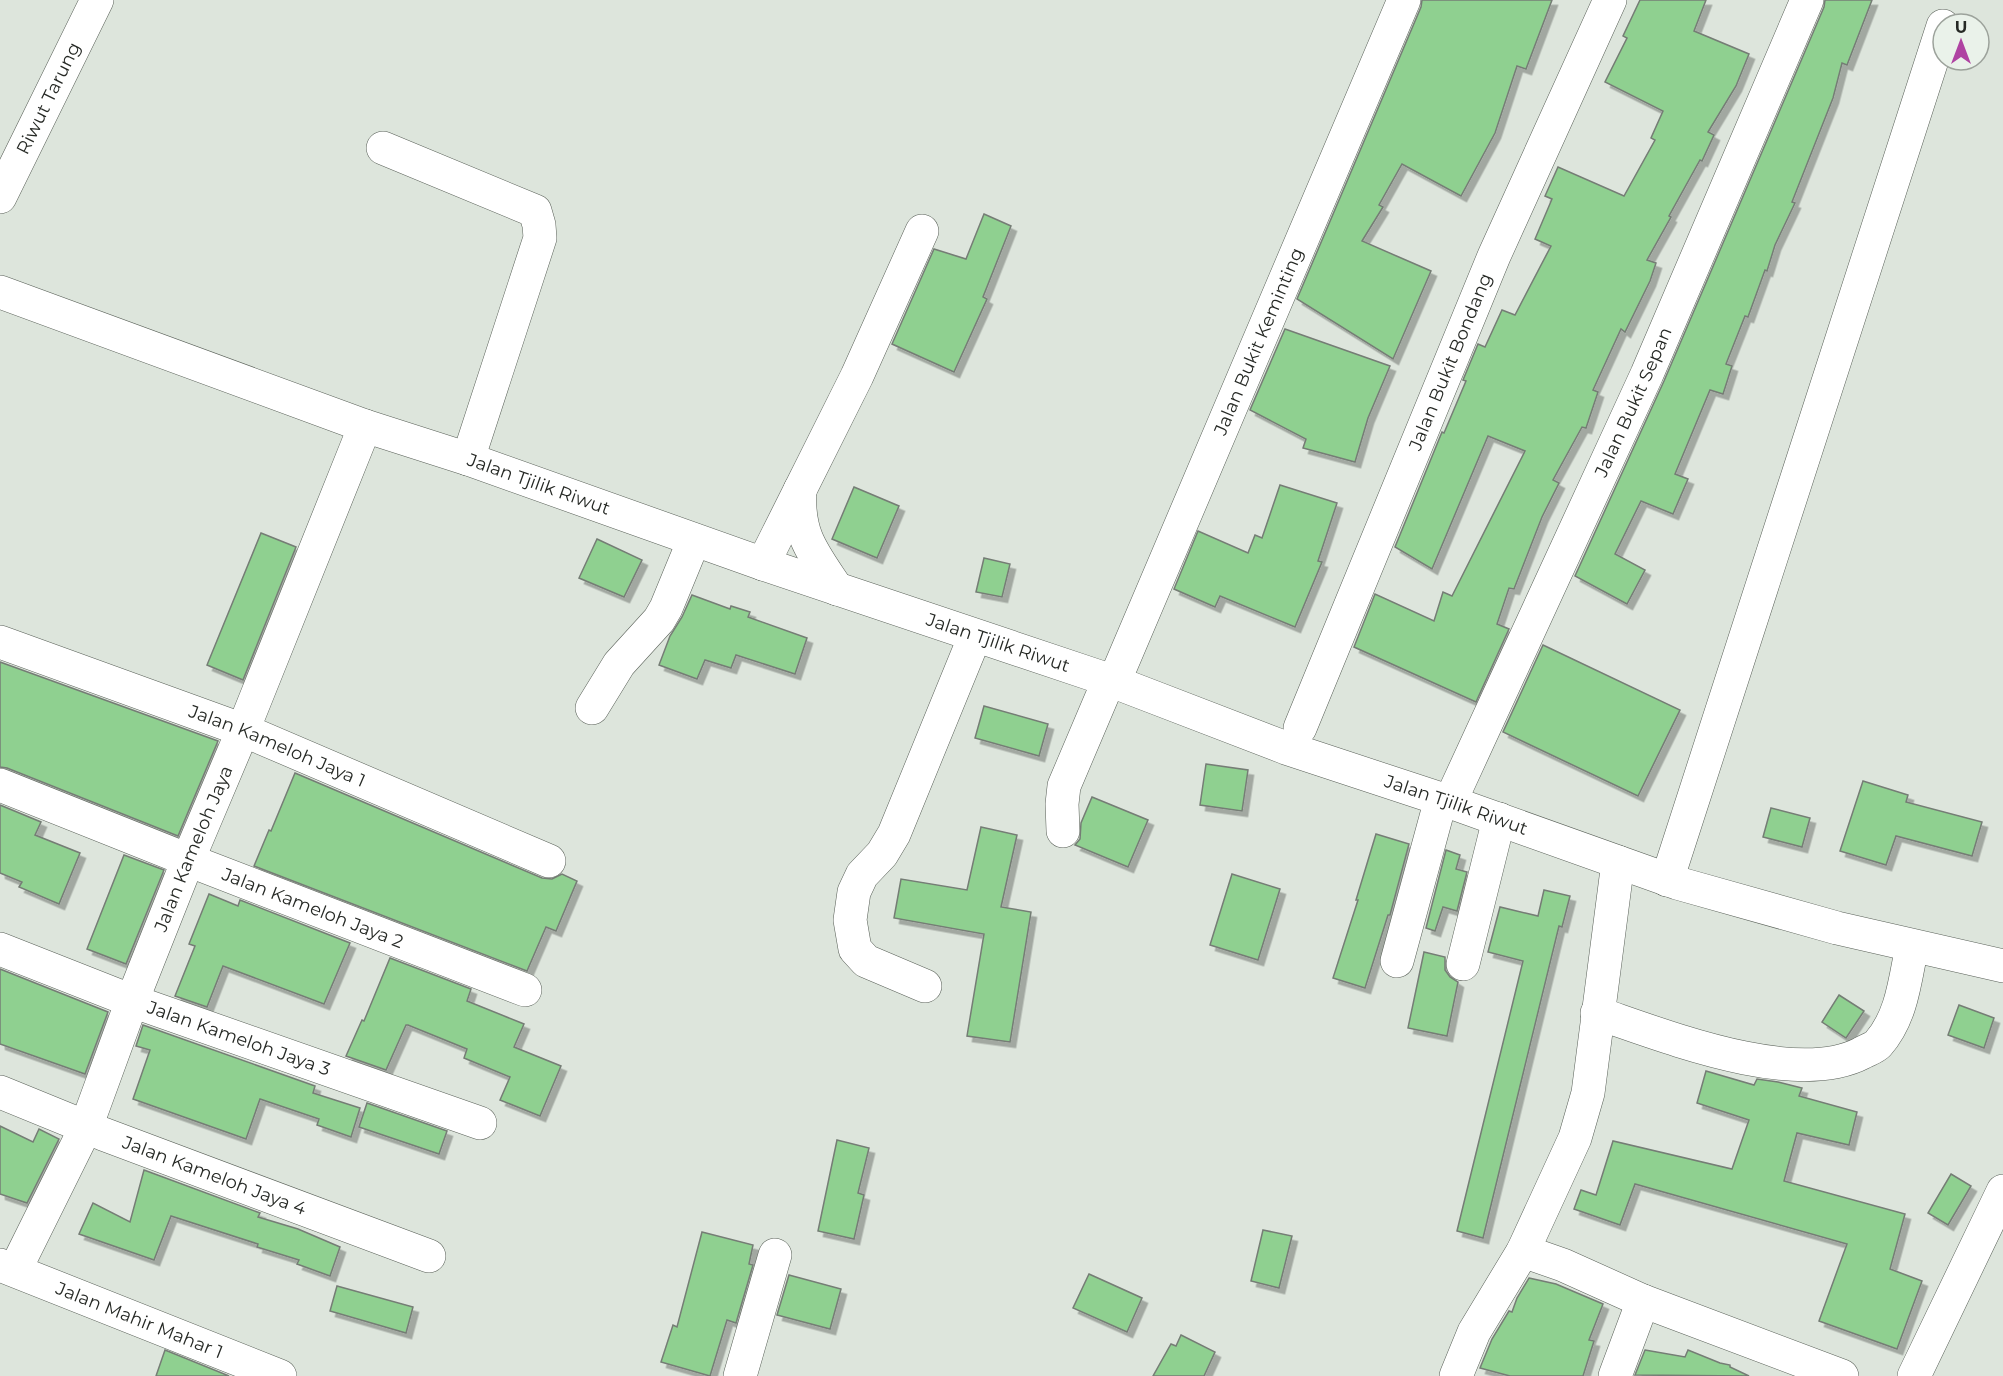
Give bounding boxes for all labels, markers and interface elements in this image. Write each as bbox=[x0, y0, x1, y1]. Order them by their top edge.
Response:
north arrow bbox=[1931, 12, 1991, 72]
text: U bbox=[1955, 18, 1967, 37]
street label: Riwut Tarung bbox=[12, 39, 85, 158]
street label: Jalan Bukit Keminting bbox=[1209, 245, 1308, 439]
street label: Jalan Bukit Bondang bbox=[1404, 270, 1497, 455]
street label: Jalan Bukit Sepan bbox=[1590, 324, 1677, 481]
street label: Jalan Tjilik Riwut bbox=[463, 448, 613, 520]
street label: Jalan Tjilik Riwut bbox=[922, 608, 1073, 677]
street label: Jalan Kameloh Jaya 1 bbox=[185, 700, 369, 792]
street label: Jalan Kameloh Jaya bbox=[149, 762, 238, 936]
street label: Jalan Tjilik Riwut bbox=[1381, 770, 1531, 840]
street label: Jalan Kameloh Jaya 2 bbox=[218, 863, 406, 953]
street label: Jalan Kameloh Jaya 3 bbox=[143, 996, 333, 1081]
street label: Jalan Kameloh Jaya 4 bbox=[119, 1131, 309, 1220]
street label: Jalan Mahir Mahar 1 bbox=[52, 1277, 226, 1363]

